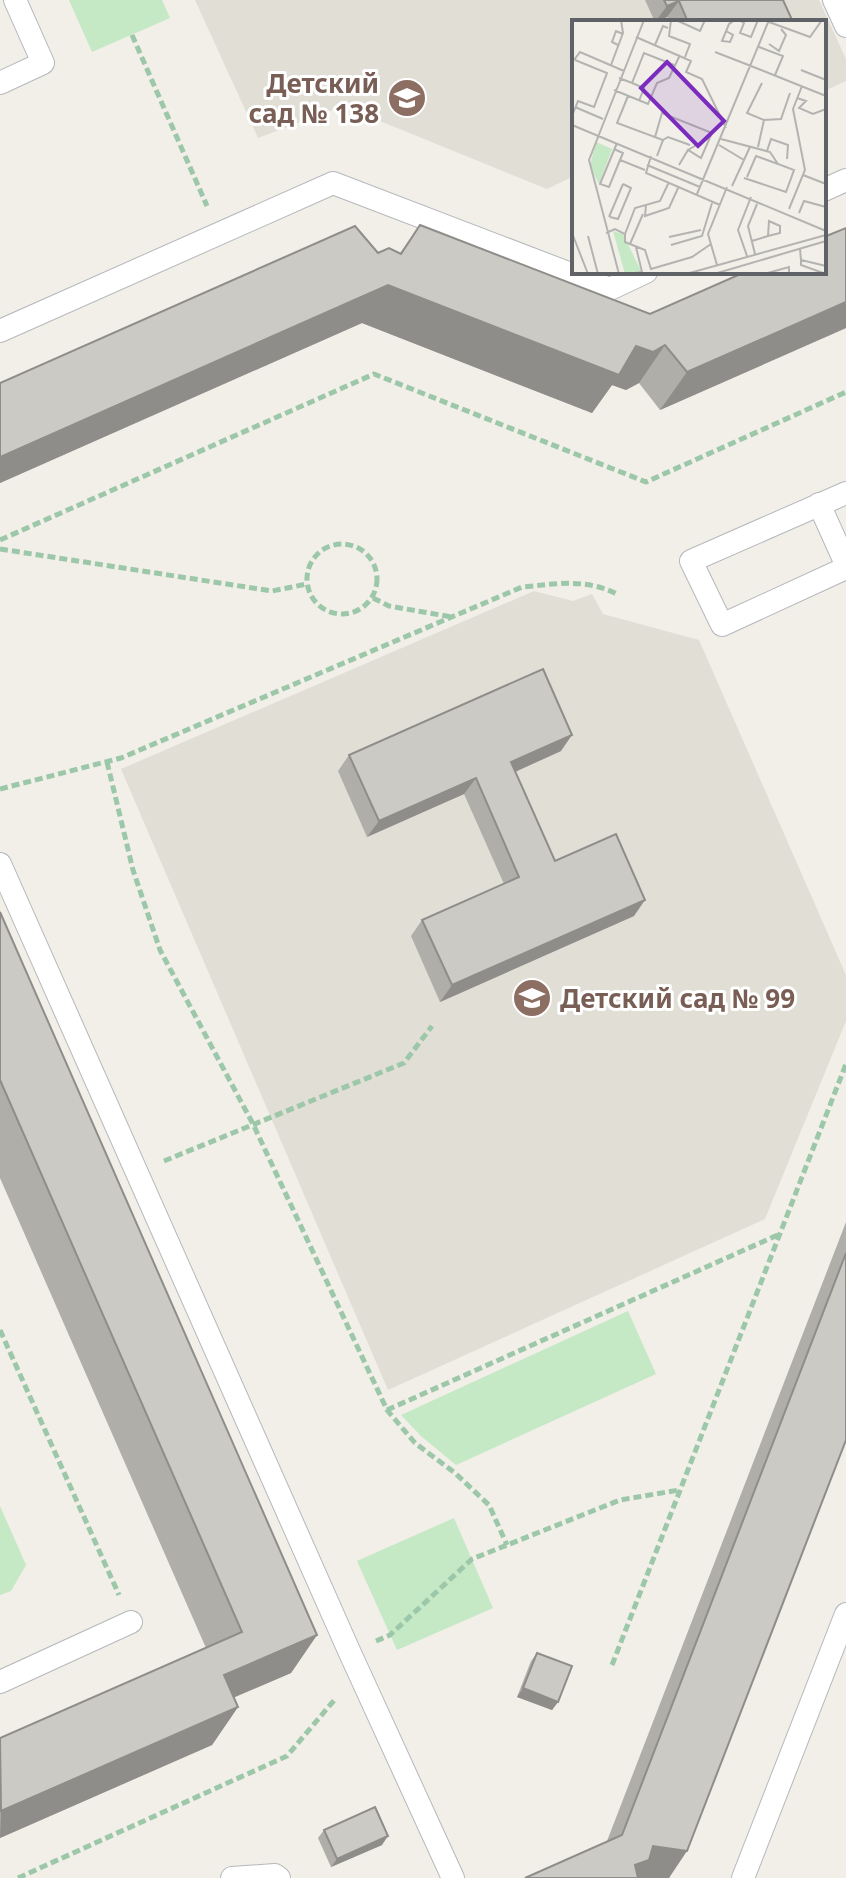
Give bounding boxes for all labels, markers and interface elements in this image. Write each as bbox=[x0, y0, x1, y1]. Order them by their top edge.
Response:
inset map bbox=[572, 20, 826, 274]
place label: Детский сад № 138 bbox=[248, 65, 379, 131]
school or university icon: Детский сад № 138 bbox=[386, 77, 428, 119]
school or university icon: Детский сад № 99 bbox=[511, 977, 553, 1019]
place label: Детский сад № 99 bbox=[560, 980, 795, 1016]

